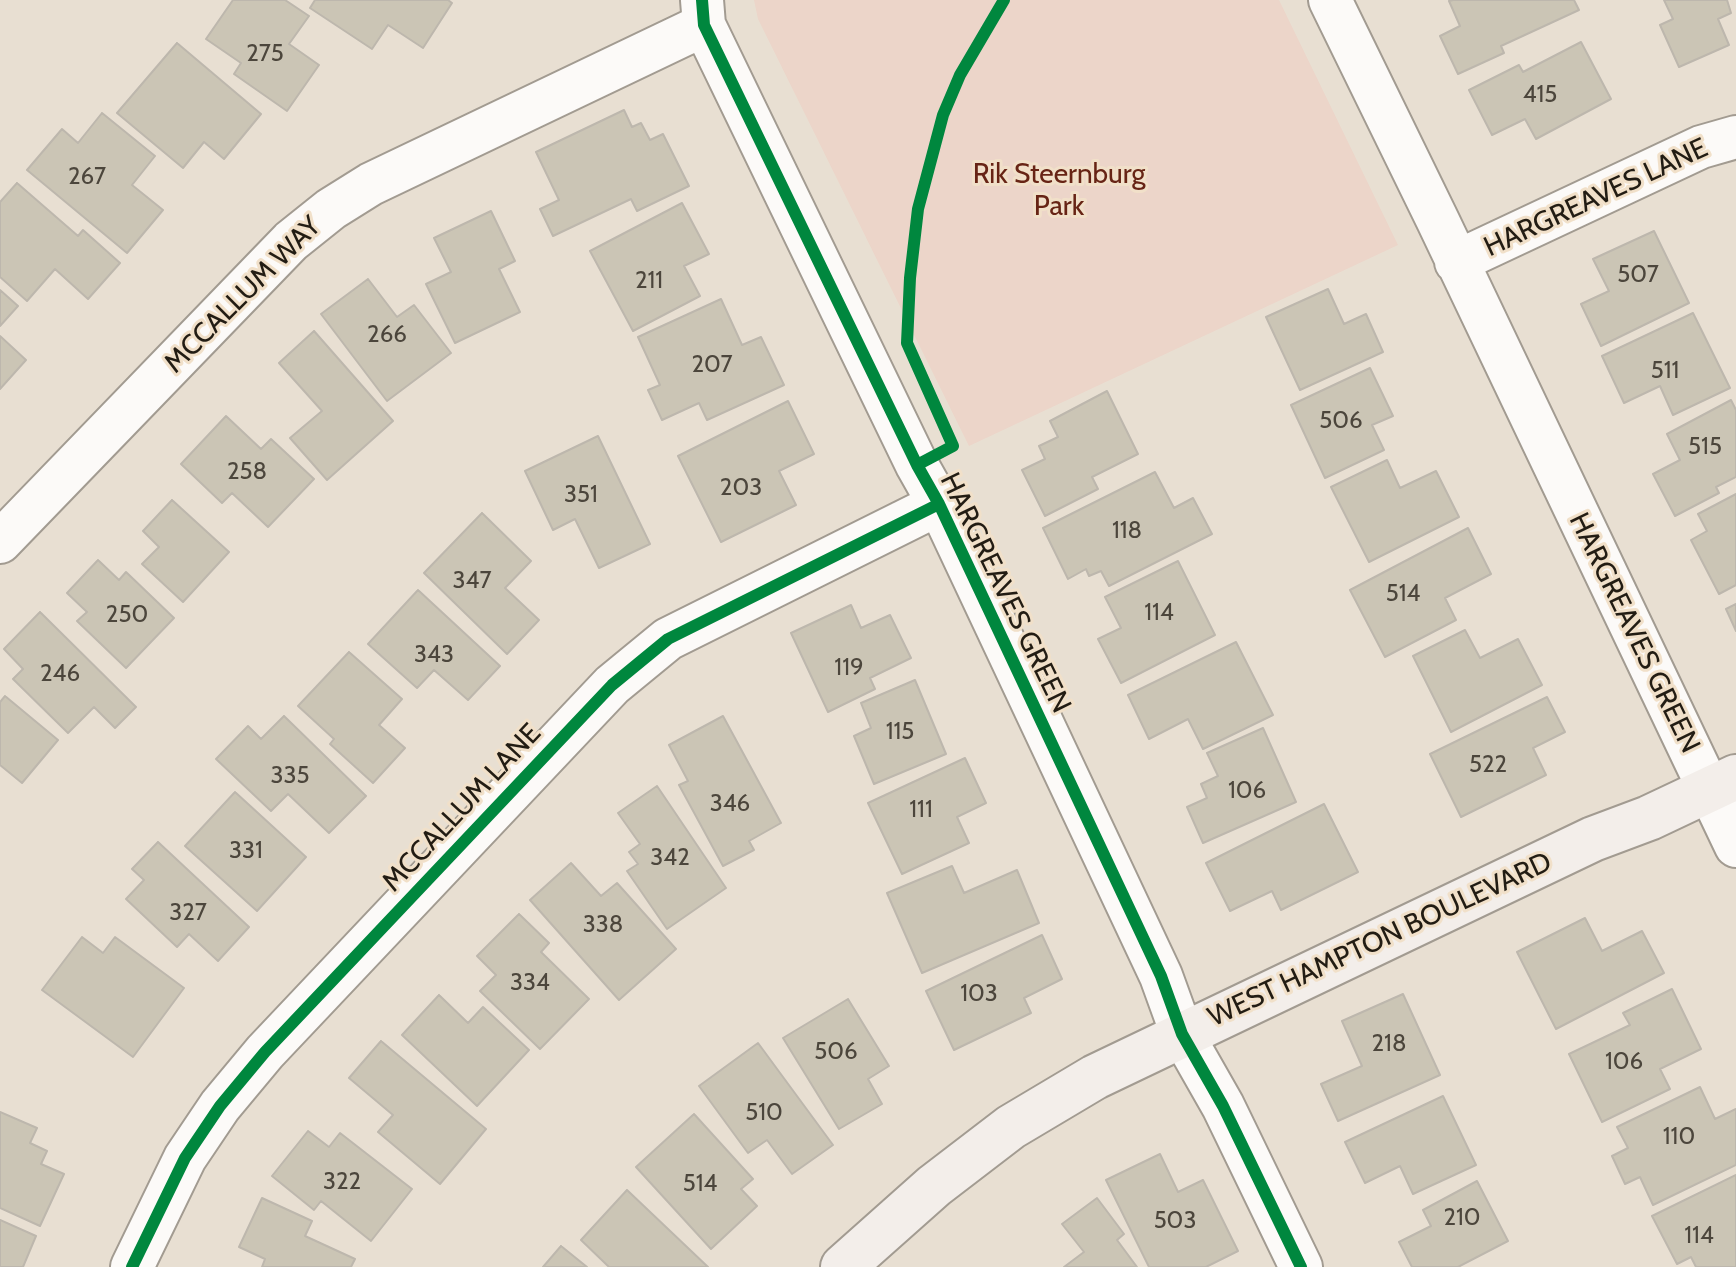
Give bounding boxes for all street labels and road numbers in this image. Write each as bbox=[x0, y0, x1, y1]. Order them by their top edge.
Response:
street label: HARGREAVES LANE bbox=[1479, 131, 1713, 265]
street label: MCCALLUM WAY bbox=[158, 210, 328, 380]
street label: HARGREAVES GREEN bbox=[932, 468, 1078, 718]
street label: HARGREAVES GREEN bbox=[1561, 508, 1707, 758]
street label: MCCALLUM LANE bbox=[376, 717, 548, 899]
street label: WEST HAMPTON BOULEVARD bbox=[1203, 845, 1557, 1035]

